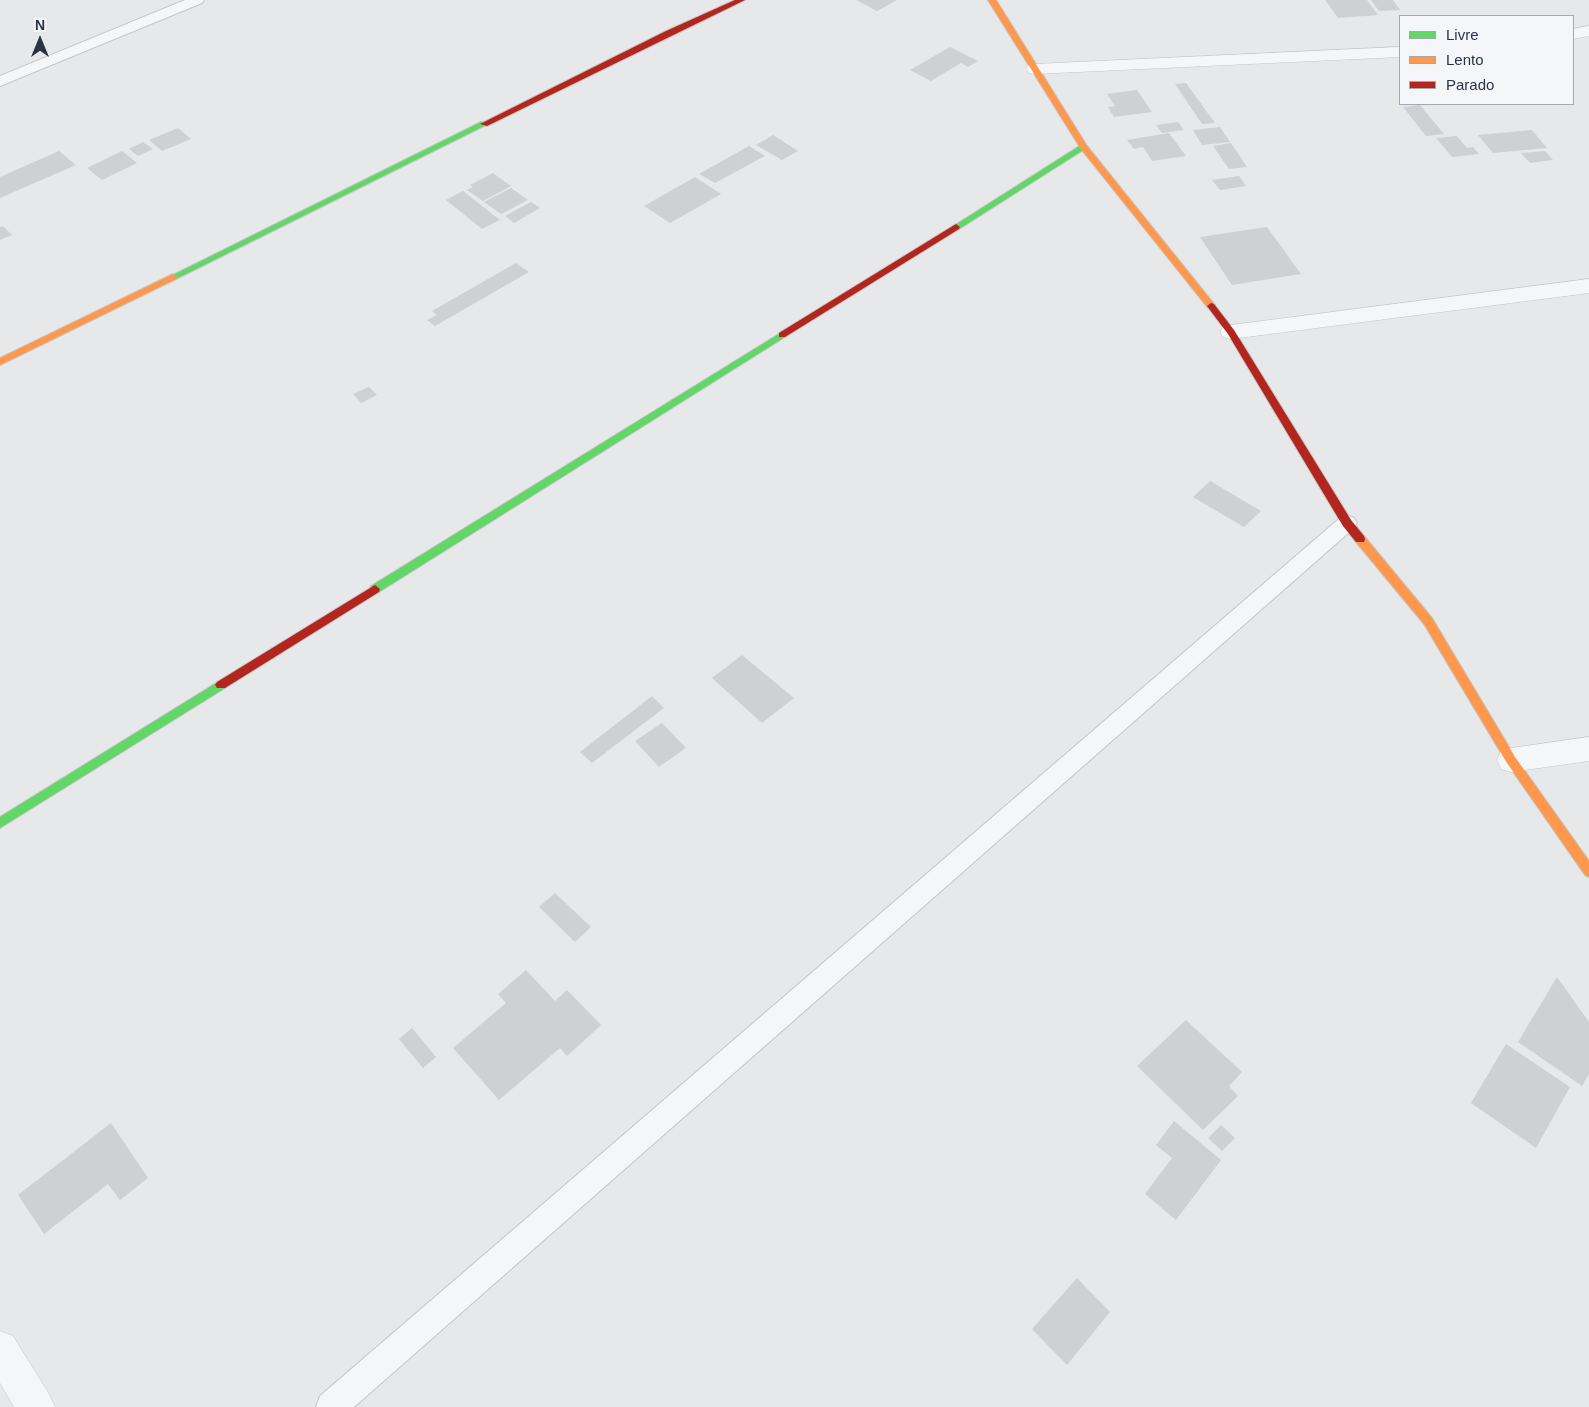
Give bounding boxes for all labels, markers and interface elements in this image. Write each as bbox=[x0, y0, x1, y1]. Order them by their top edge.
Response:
north arrow bbox=[15, 15, 65, 65]
legend bbox=[1399, 15, 1574, 105]
text: N bbox=[35, 17, 45, 33]
text: Livre bbox=[1446, 26, 1479, 43]
text: Lento bbox=[1446, 51, 1484, 68]
text: Parado bbox=[1446, 76, 1494, 93]

